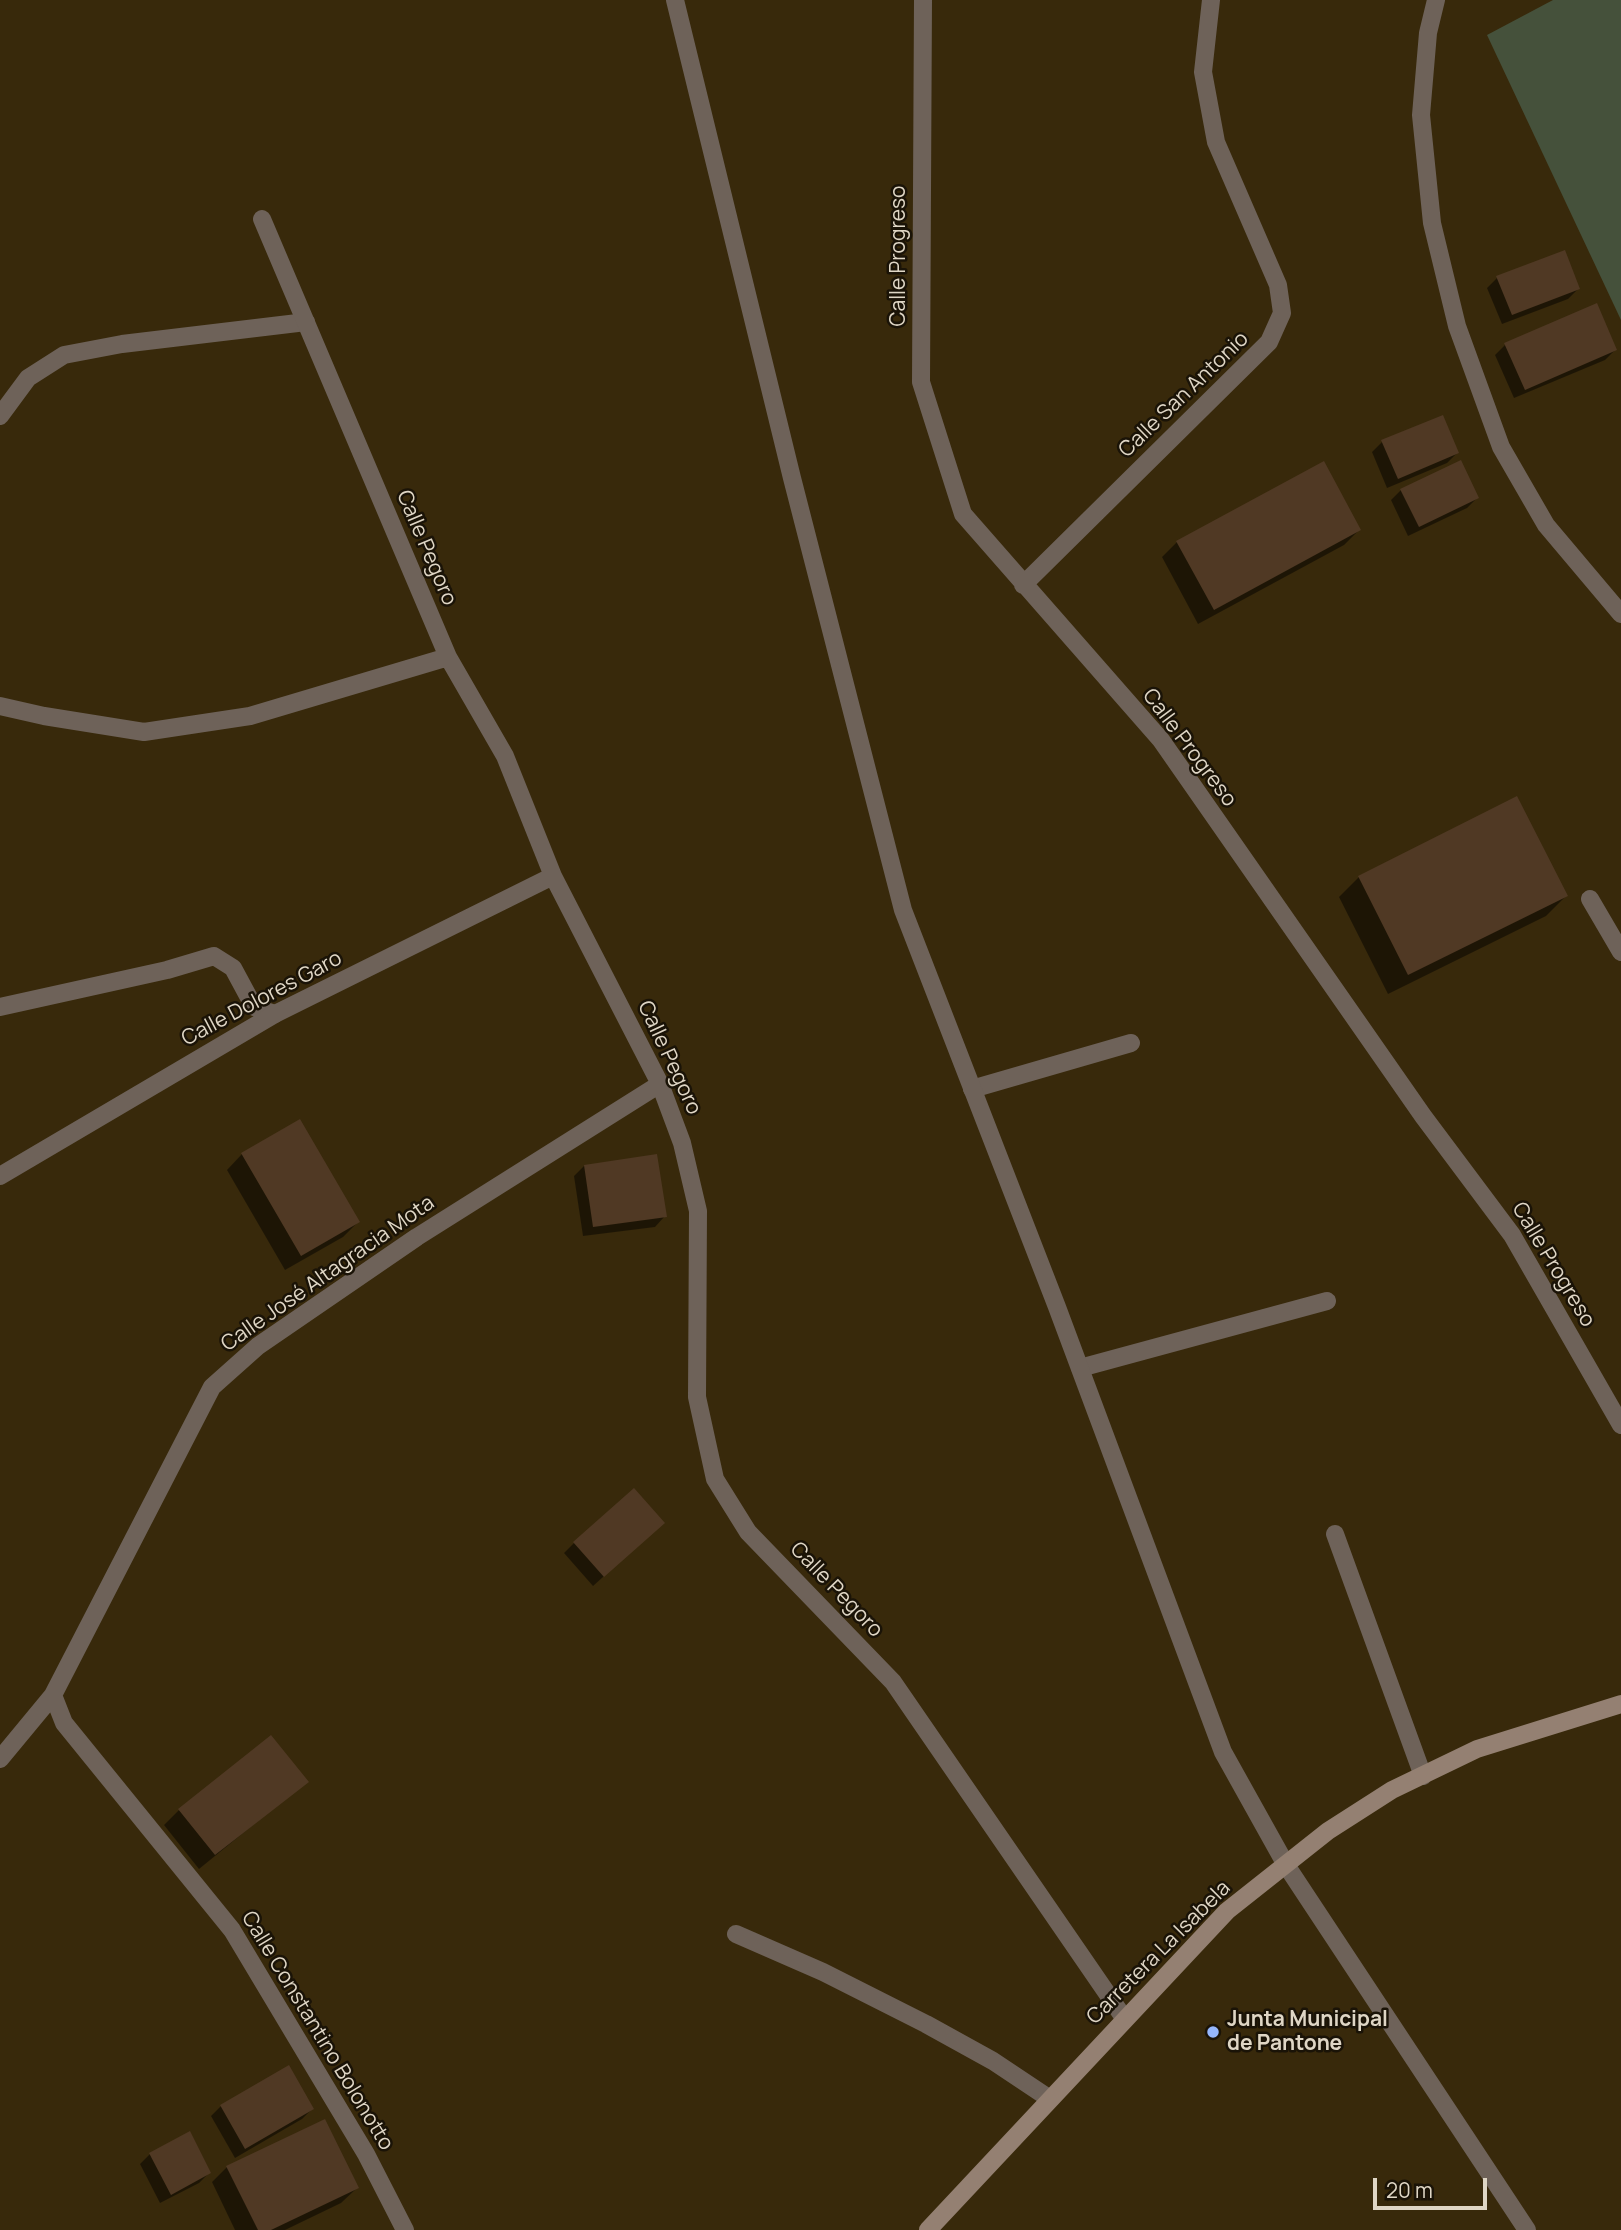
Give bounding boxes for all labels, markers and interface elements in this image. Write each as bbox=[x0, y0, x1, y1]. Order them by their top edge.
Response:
street label: Calle Progreso bbox=[886, 186, 912, 326]
street label: Calle San Antonio bbox=[1114, 327, 1254, 463]
street label: Calle Pegoro bbox=[390, 487, 462, 609]
street label: Calle Progreso bbox=[1137, 684, 1241, 812]
street label: Calle Dolores Garo bbox=[178, 946, 346, 1052]
street label: Calle Pegoro bbox=[632, 997, 706, 1119]
street label: Calle José Altagracia Mota bbox=[217, 1191, 439, 1357]
street label: Calle Progreso bbox=[1506, 1198, 1600, 1332]
street label: Calle Pegoro bbox=[784, 1537, 888, 1643]
street label: Carretera La Isabela bbox=[1082, 1876, 1236, 2030]
street label: Calle Constantino Bolonotto bbox=[236, 1907, 398, 2155]
place label: Junta Municipal de Pantone bbox=[1227, 2007, 1388, 2057]
marker: Junta Municipal de Pantone bbox=[1205, 2024, 1221, 2040]
scale bar bbox=[1376, 2164, 1490, 2208]
text: 20 m bbox=[1386, 2176, 1433, 2204]

